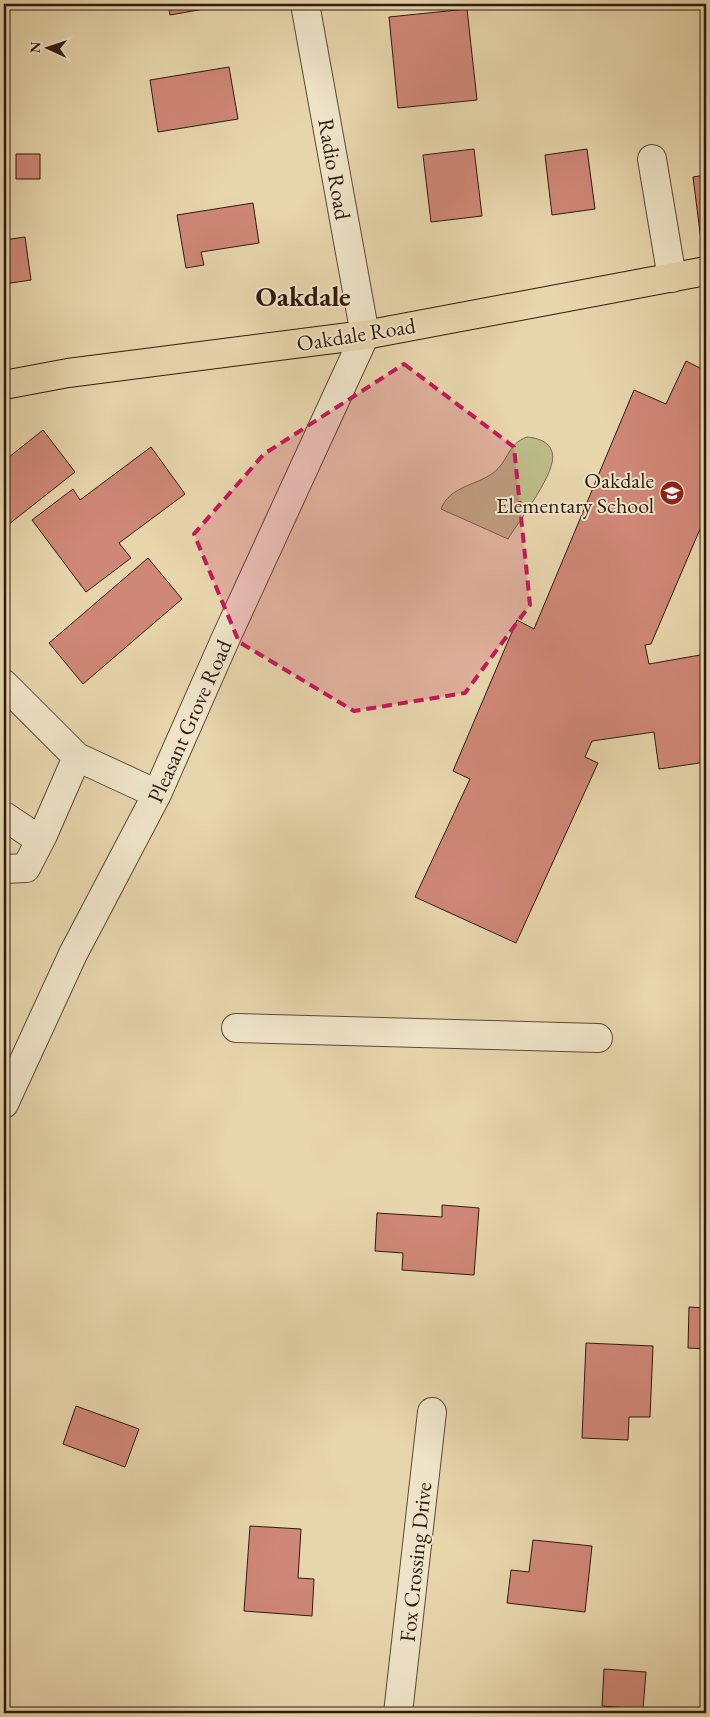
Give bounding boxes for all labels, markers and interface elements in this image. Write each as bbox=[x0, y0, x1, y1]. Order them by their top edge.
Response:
north arrow bbox=[22, 22, 72, 72]
text: N bbox=[26, 41, 44, 53]
street label: Radio Road bbox=[311, 116, 358, 223]
district label: Oakdale bbox=[255, 278, 351, 314]
street label: Oakdale Road bbox=[294, 311, 419, 358]
place label: Oakdale Elementary School bbox=[496, 466, 654, 520]
school or university icon: Oakdale Elementary School bbox=[659, 480, 685, 506]
street label: Pleasant Grove Road bbox=[140, 634, 239, 807]
street label: Fox Crossing Drive bbox=[393, 1480, 438, 1643]

